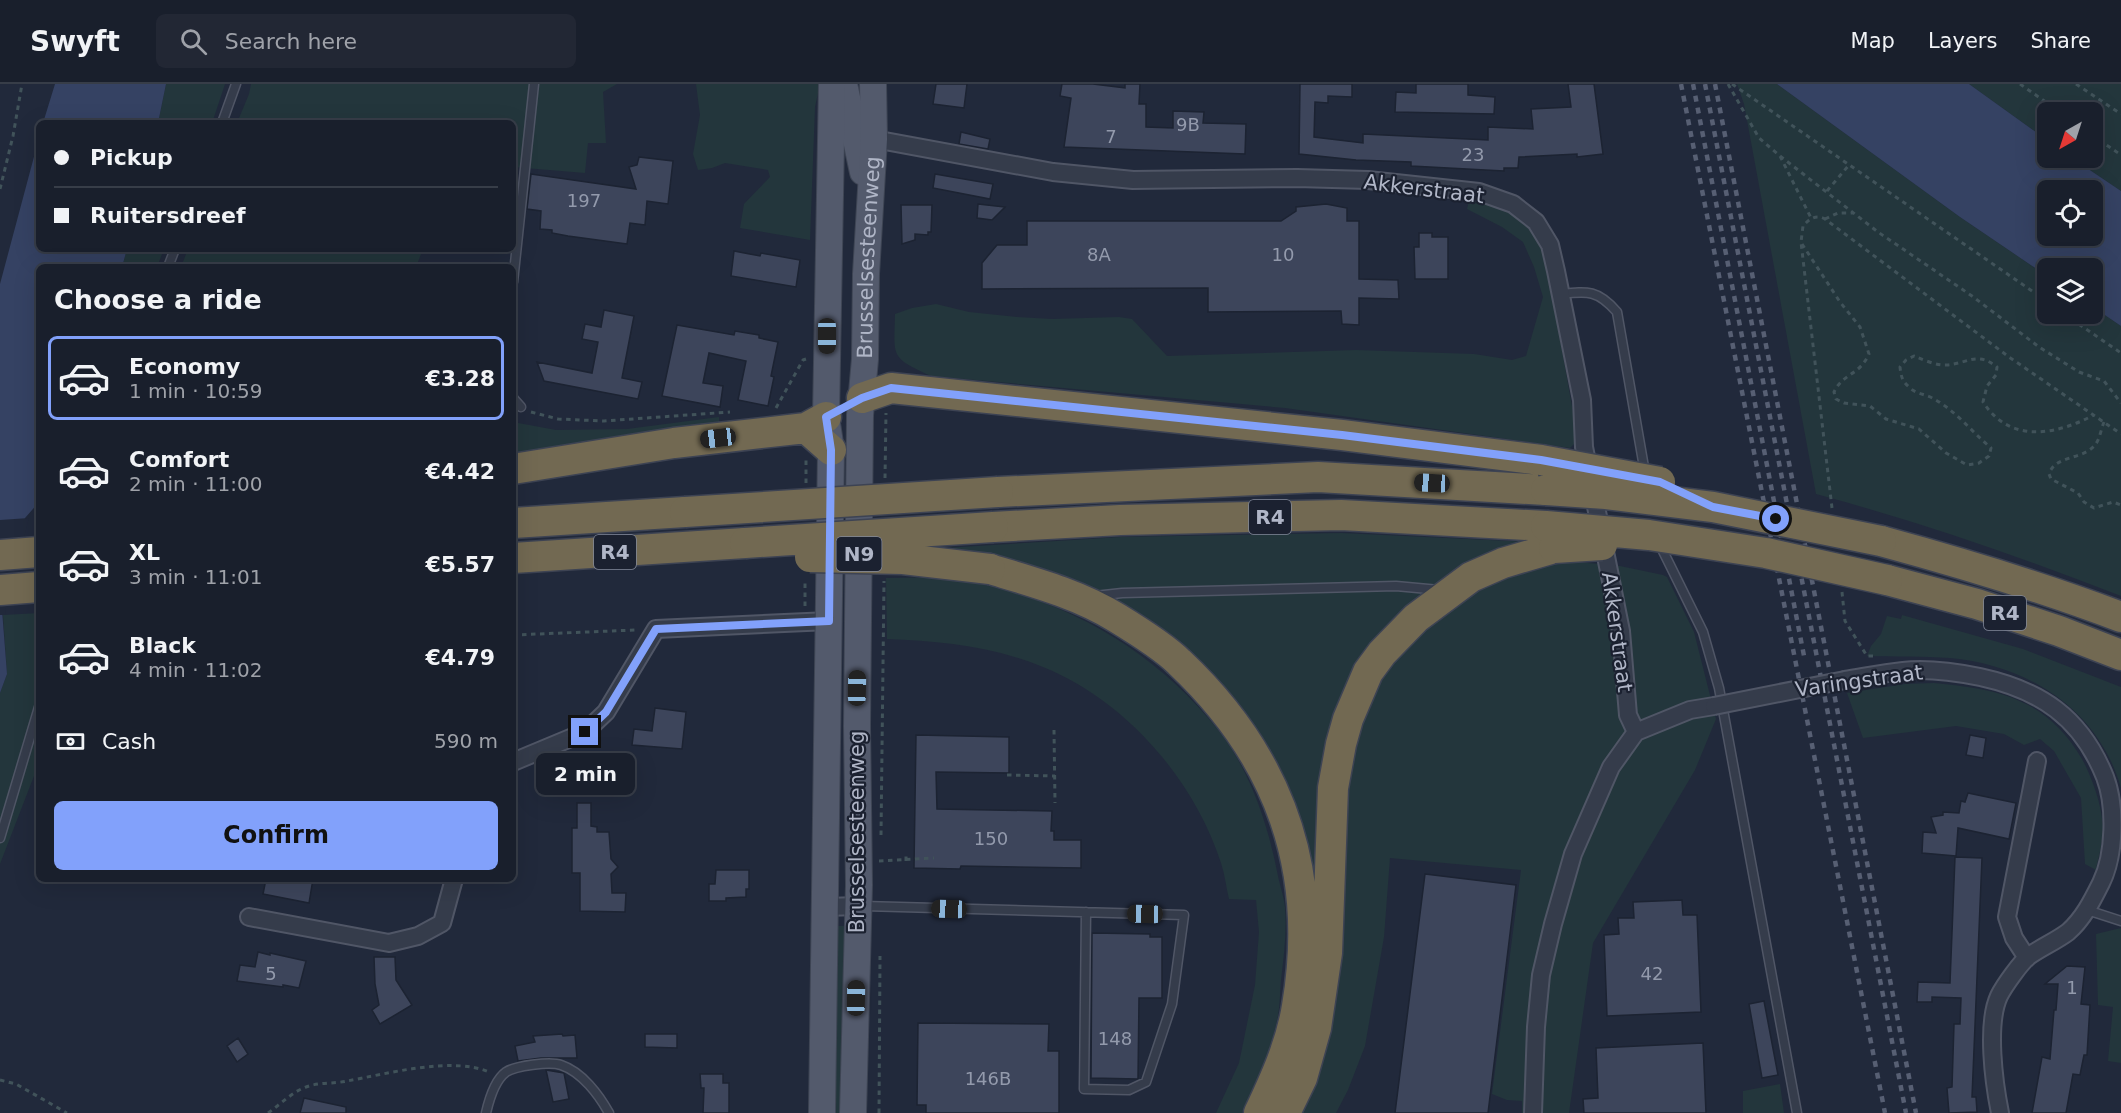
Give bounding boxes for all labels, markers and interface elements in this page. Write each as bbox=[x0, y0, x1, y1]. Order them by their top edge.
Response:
search box bbox=[156, 14, 576, 68]
text: Swyft bbox=[30, 25, 120, 58]
icon: search bbox=[177, 25, 210, 58]
text: Search here bbox=[225, 29, 357, 54]
text: Map bbox=[1851, 29, 1895, 53]
text: Layers bbox=[1928, 29, 1997, 53]
text: Share bbox=[2030, 29, 2091, 53]
north arrow bbox=[2037, 102, 2103, 168]
map controls bbox=[2037, 102, 2103, 324]
house number: 9B bbox=[1176, 114, 1200, 135]
house number: 7 bbox=[1105, 126, 1117, 147]
house number: 23 bbox=[1462, 144, 1484, 165]
text: Pickup bbox=[90, 145, 173, 170]
street label: Brusselsesteenweg bbox=[853, 155, 885, 359]
street label: Akkerstraat bbox=[1362, 170, 1486, 208]
button: locate bbox=[2037, 180, 2103, 246]
house number: 197 bbox=[567, 190, 601, 211]
text: Ruitersdreef bbox=[90, 203, 246, 228]
house number: 8A bbox=[1087, 244, 1112, 265]
house number: 10 bbox=[1272, 244, 1294, 265]
button: layers bbox=[2037, 258, 2103, 324]
text: Choose a ride bbox=[54, 284, 262, 315]
car bbox=[818, 318, 836, 354]
icon: car bbox=[57, 351, 111, 405]
text: Economy bbox=[129, 354, 240, 379]
text: €3.28 bbox=[425, 366, 495, 391]
text: 1 min · 10:59 bbox=[129, 379, 263, 403]
car bbox=[699, 427, 737, 449]
icon: car bbox=[57, 444, 111, 498]
text: Comfort bbox=[129, 447, 229, 472]
text: €4.42 bbox=[425, 459, 495, 484]
text: 2 min · 11:00 bbox=[129, 472, 263, 496]
car bbox=[1414, 473, 1450, 493]
road number: R4 bbox=[1249, 500, 1291, 534]
route start bbox=[1762, 505, 1789, 532]
road number: R4 bbox=[594, 535, 636, 569]
icon: car bbox=[57, 537, 111, 591]
road number: N9 bbox=[836, 537, 882, 571]
text: XL bbox=[129, 540, 160, 565]
text: €5.57 bbox=[425, 552, 495, 577]
text: 3 min · 11:01 bbox=[129, 565, 263, 589]
street label: Akkerstraat bbox=[1597, 570, 1637, 694]
road number: R4 bbox=[1984, 596, 2026, 630]
icon: car bbox=[57, 630, 111, 684]
text: Black bbox=[129, 633, 196, 658]
text: €4.79 bbox=[425, 645, 495, 670]
text: 4 min · 11:02 bbox=[129, 658, 263, 682]
street label: Varingstraat bbox=[1794, 660, 1924, 702]
car bbox=[848, 670, 866, 706]
route end bbox=[571, 718, 598, 745]
icon: cash bbox=[54, 725, 87, 758]
text: Cash bbox=[102, 729, 156, 754]
text: 590 m bbox=[434, 729, 498, 753]
street label: Brusselsesteenweg bbox=[845, 731, 869, 933]
callout: 2 min bbox=[536, 753, 634, 795]
text: 2 min bbox=[554, 762, 617, 786]
button: Confirm bbox=[54, 801, 498, 870]
house number: 150 bbox=[974, 828, 1008, 849]
car bbox=[931, 899, 967, 919]
car bbox=[1127, 905, 1163, 923]
house number: 5 bbox=[265, 963, 277, 984]
house number: 42 bbox=[1641, 963, 1663, 984]
house number: 1 bbox=[2066, 977, 2078, 998]
car bbox=[847, 980, 865, 1016]
house number: 148 bbox=[1098, 1028, 1132, 1049]
house number: 146B bbox=[965, 1068, 1011, 1089]

